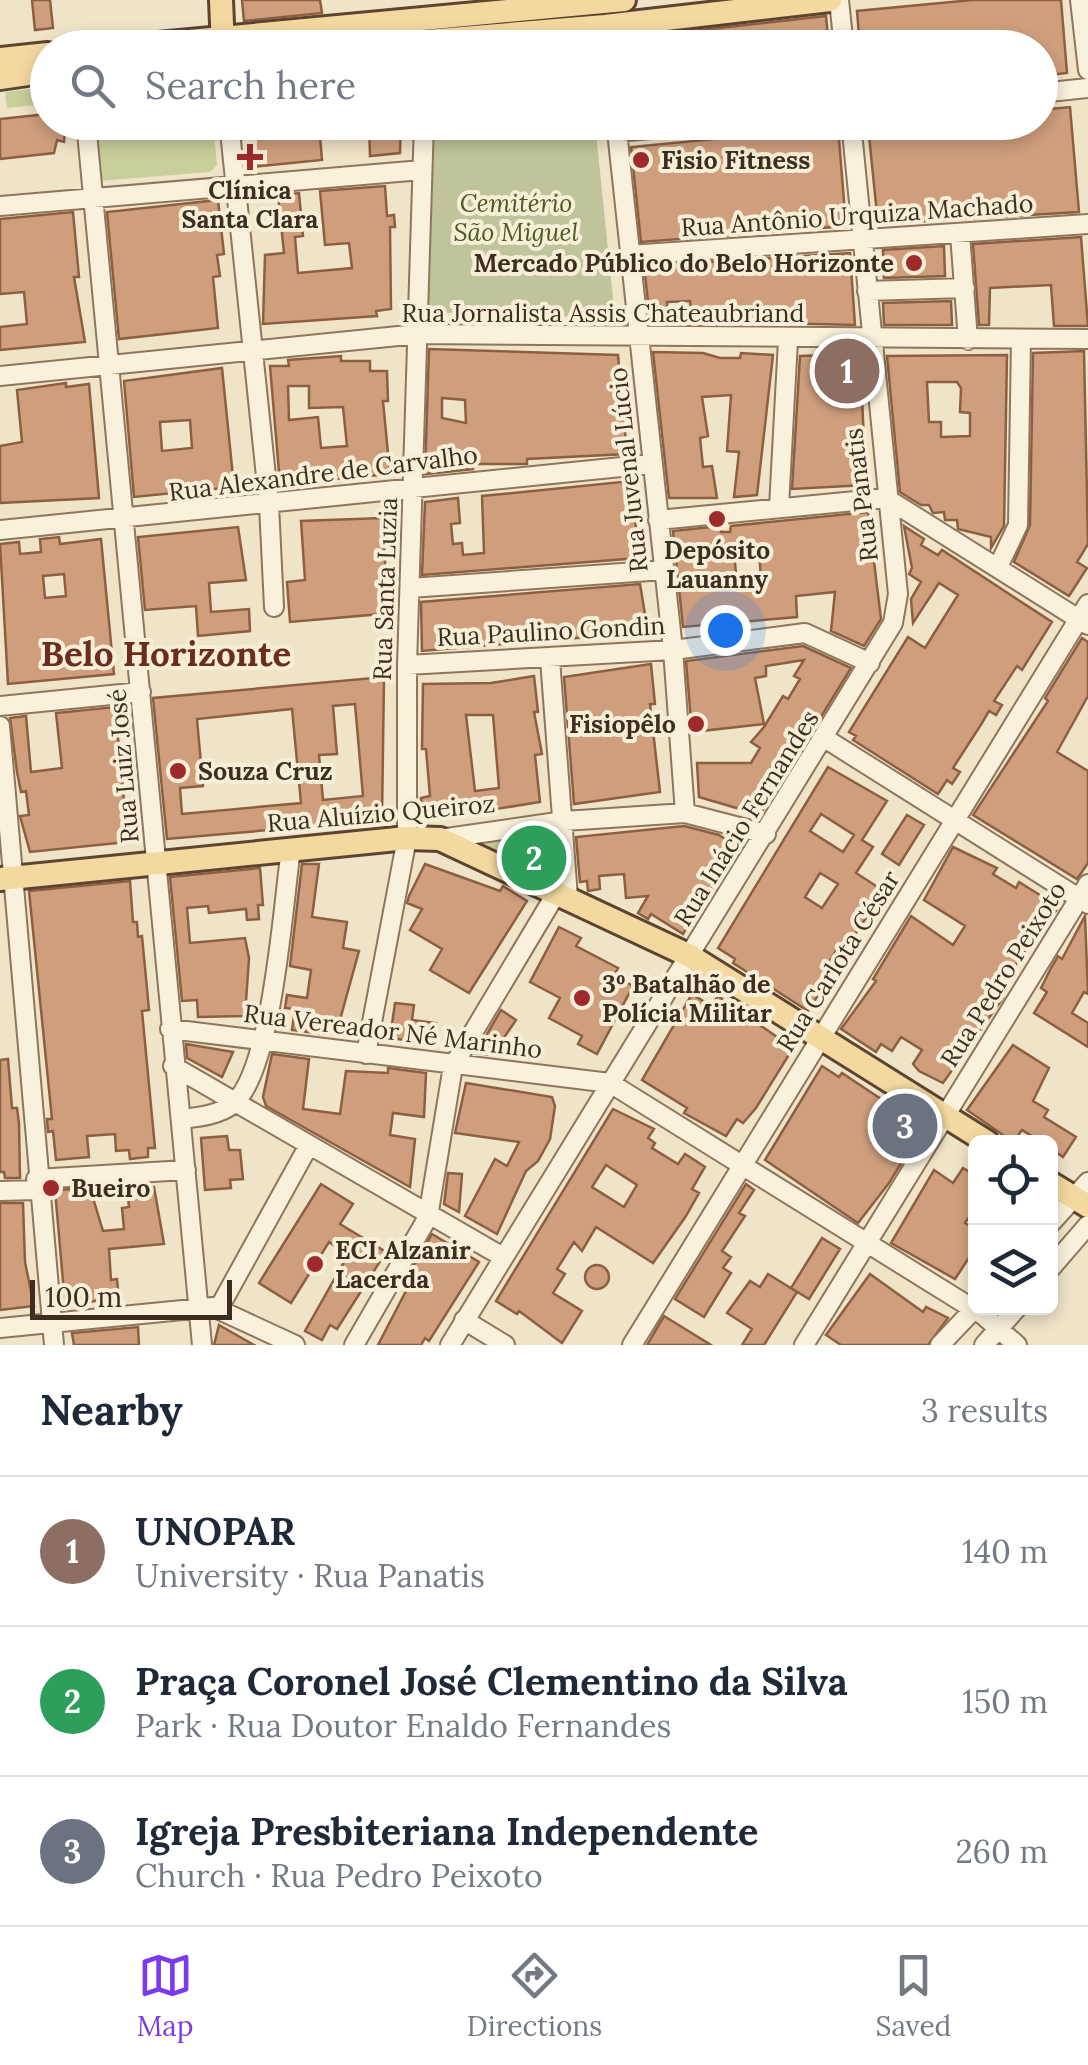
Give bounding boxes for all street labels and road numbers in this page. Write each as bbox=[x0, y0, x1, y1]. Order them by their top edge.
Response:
street label: Rua Antônio Urquiza Machado bbox=[680, 187, 1034, 243]
street label: Rua Jornalista Assis Chateaubriand bbox=[402, 297, 804, 329]
street label: Rua Juvenal Lúcio bbox=[601, 366, 655, 574]
street label: Rua Panatis bbox=[837, 426, 885, 564]
street label: Rua Alexandre de Carvalho bbox=[167, 438, 479, 508]
street label: Rua Santa Luzia bbox=[366, 497, 404, 681]
street label: Rua Paulino Gondin bbox=[436, 609, 666, 653]
street label: Rua Luiz José bbox=[100, 687, 146, 845]
street label: Rua Inácio Fernandes bbox=[666, 704, 826, 932]
street label: Rua Aluízio Queiroz bbox=[266, 787, 496, 839]
street label: Rua Carlota César bbox=[769, 864, 907, 1058]
street label: Rua Pedro Peixoto bbox=[933, 875, 1073, 1073]
street label: Rua Vereador Né Marinho bbox=[242, 997, 544, 1065]

